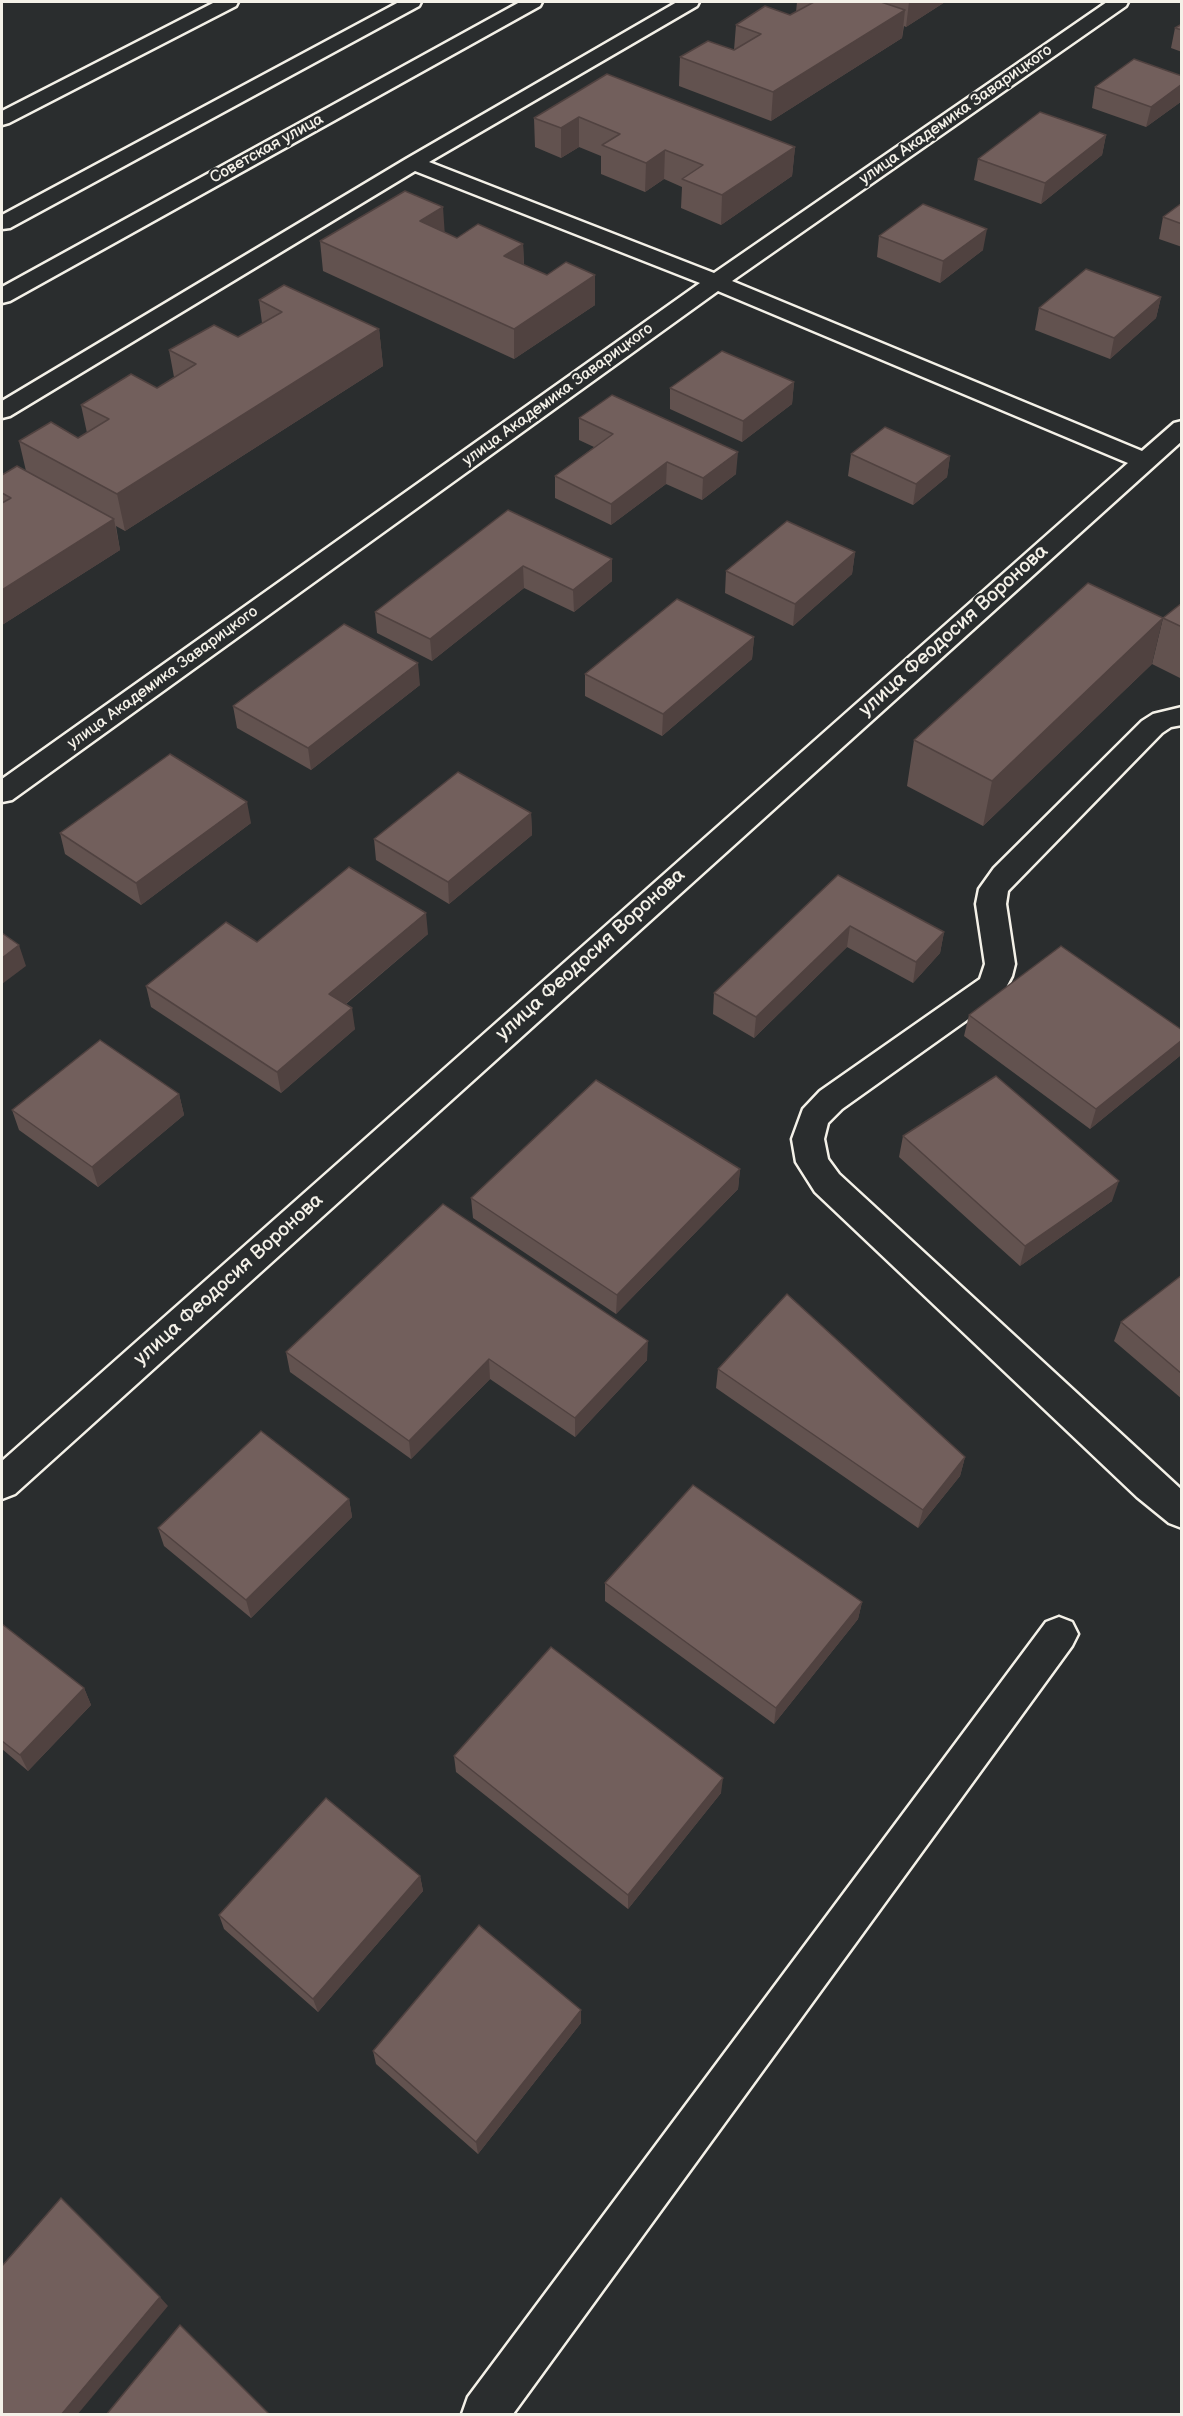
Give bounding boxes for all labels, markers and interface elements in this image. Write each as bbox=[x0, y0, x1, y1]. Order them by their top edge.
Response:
street label: улица Академика Заварицкого bbox=[856, 41, 1056, 189]
street label: Советская улица bbox=[207, 110, 327, 188]
street label: улица Академика Заварицкого bbox=[459, 319, 657, 471]
street label: улица Феодосия Воронова bbox=[854, 540, 1054, 722]
street label: улица Академика Заварицкого bbox=[64, 602, 262, 754]
street label: улица Феодосия Воронова bbox=[491, 864, 691, 1046]
street label: улица Феодосия Воронова bbox=[129, 1189, 329, 1371]

